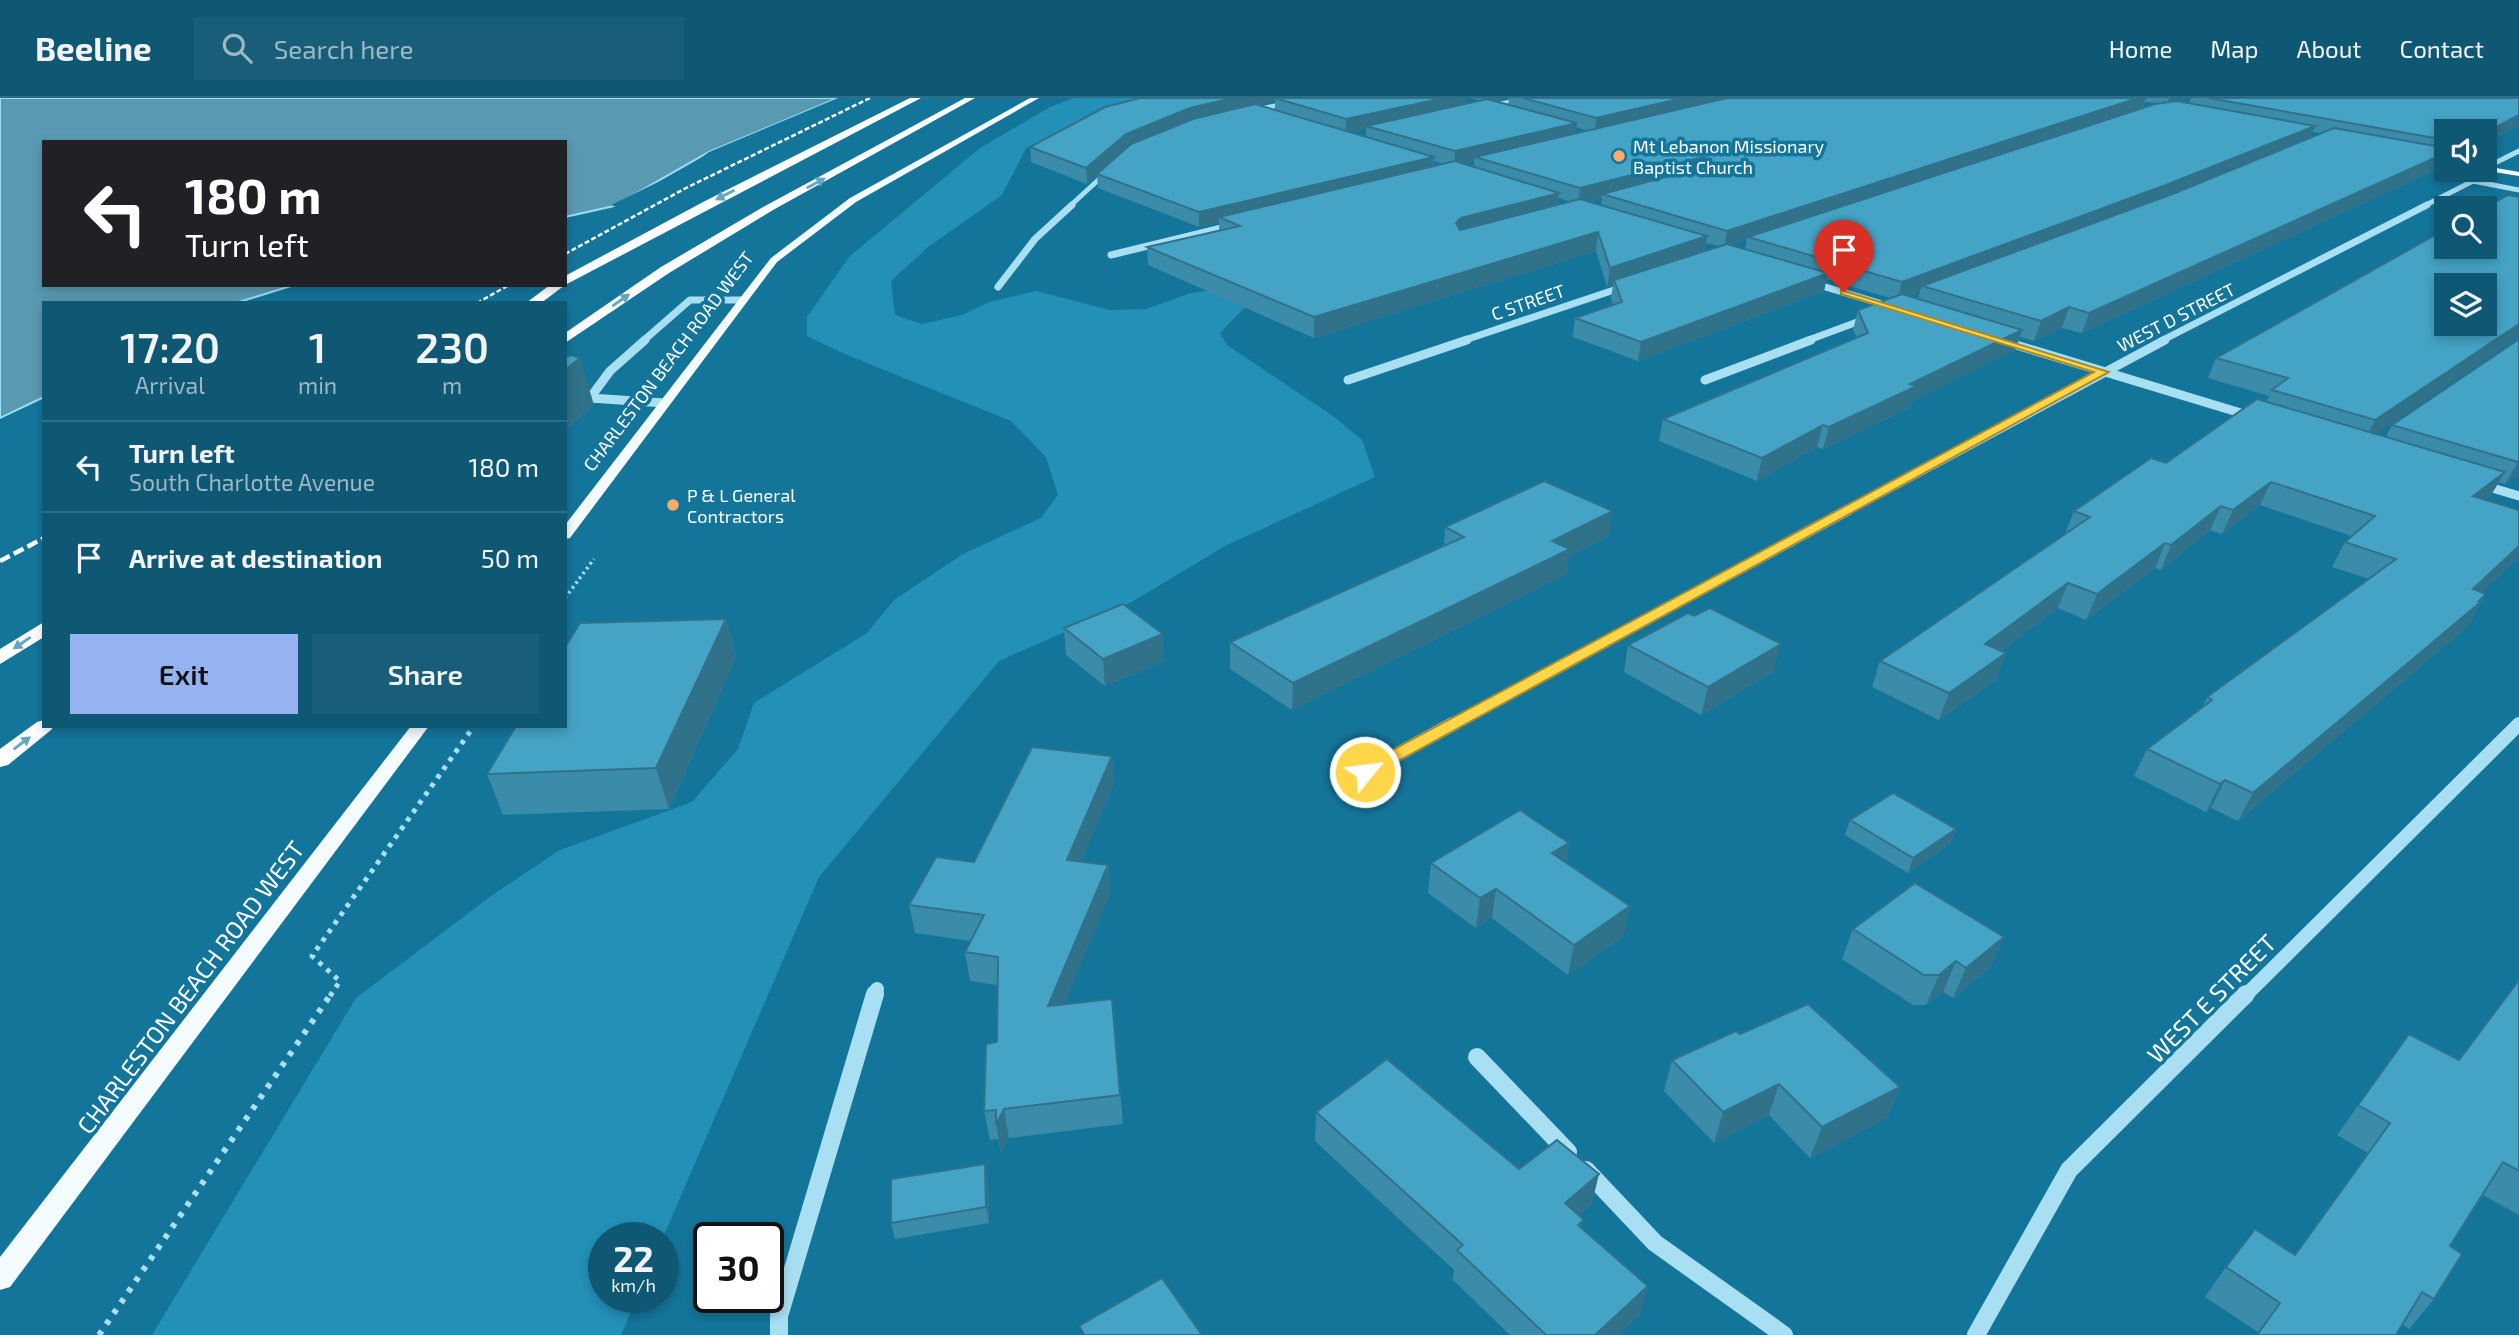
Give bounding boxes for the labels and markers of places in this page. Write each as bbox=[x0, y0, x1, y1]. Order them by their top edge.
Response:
place label: Mt Lebanon Missionary Baptist Church bbox=[1633, 135, 1825, 178]
marker: Mt Lebanon Missionary Baptist Church bbox=[1611, 148, 1627, 164]
pin bbox=[1814, 220, 1874, 292]
place label: P & L General Contractors bbox=[687, 484, 796, 527]
marker: P & L General Contractors bbox=[665, 497, 681, 513]

